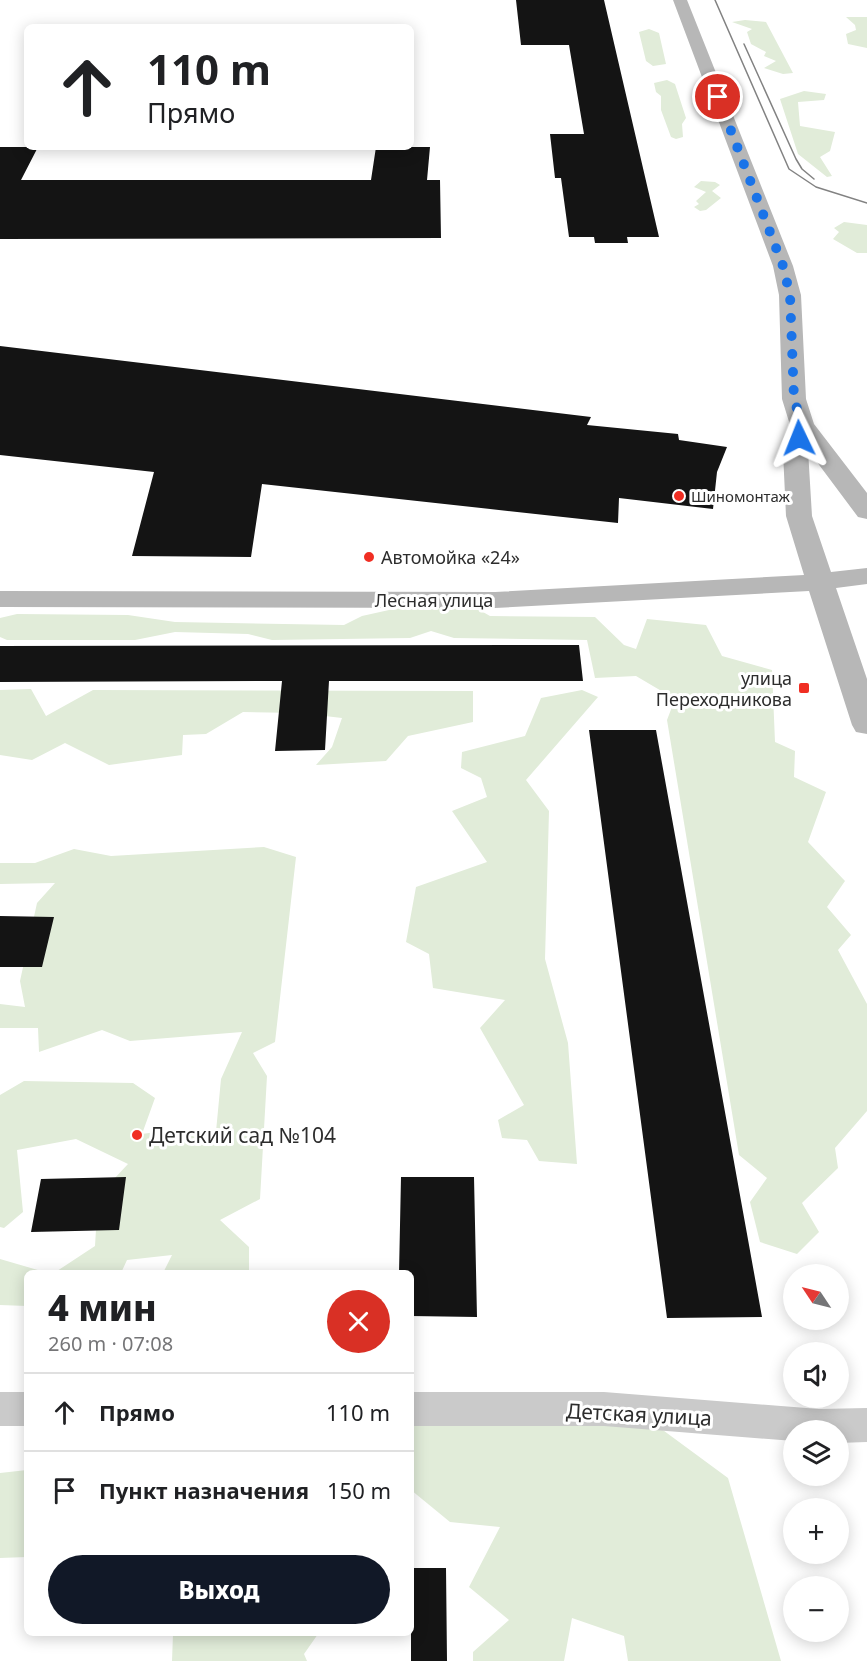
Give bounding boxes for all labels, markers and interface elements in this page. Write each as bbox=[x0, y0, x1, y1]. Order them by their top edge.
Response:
text: 110 m bbox=[147, 40, 271, 97]
icon: ahead bbox=[48, 48, 126, 126]
pin bbox=[692, 71, 743, 122]
icon: arrive bbox=[701, 80, 734, 113]
text: Прямо bbox=[147, 94, 235, 131]
position arrow bbox=[767, 406, 831, 470]
place label: Шиномонтаж bbox=[691, 486, 791, 506]
marker: Шиномонтаж bbox=[672, 489, 686, 503]
place label: Автомойка «24» bbox=[381, 545, 520, 569]
marker: Автомойка «24» bbox=[362, 550, 376, 564]
street label: Лесная улица bbox=[375, 588, 493, 612]
place label: улица Переходникова bbox=[656, 666, 792, 711]
marker: улица Переходникова bbox=[797, 681, 811, 695]
place label: Детский сад №104 bbox=[149, 1121, 336, 1149]
marker: Детский сад №104 bbox=[130, 1128, 144, 1142]
north arrow bbox=[783, 1264, 849, 1330]
map controls bbox=[783, 1264, 849, 1642]
text: 4 мин bbox=[48, 1283, 157, 1332]
button: close bbox=[327, 1290, 390, 1353]
text: 260 m · 07:08 bbox=[48, 1330, 173, 1357]
button: sound bbox=[783, 1342, 849, 1408]
icon: ahead bbox=[48, 1396, 81, 1429]
street label: Детская улица bbox=[565, 1396, 713, 1432]
text: Прямо bbox=[99, 1397, 175, 1427]
text: 110 m bbox=[326, 1397, 390, 1427]
button: layers bbox=[783, 1420, 849, 1486]
icon: arrive bbox=[48, 1474, 81, 1507]
text: Пункт назначения bbox=[99, 1475, 309, 1505]
text: 150 m bbox=[327, 1475, 391, 1505]
button: + bbox=[783, 1498, 849, 1564]
button: Выход bbox=[48, 1555, 390, 1624]
button: − bbox=[783, 1576, 849, 1642]

